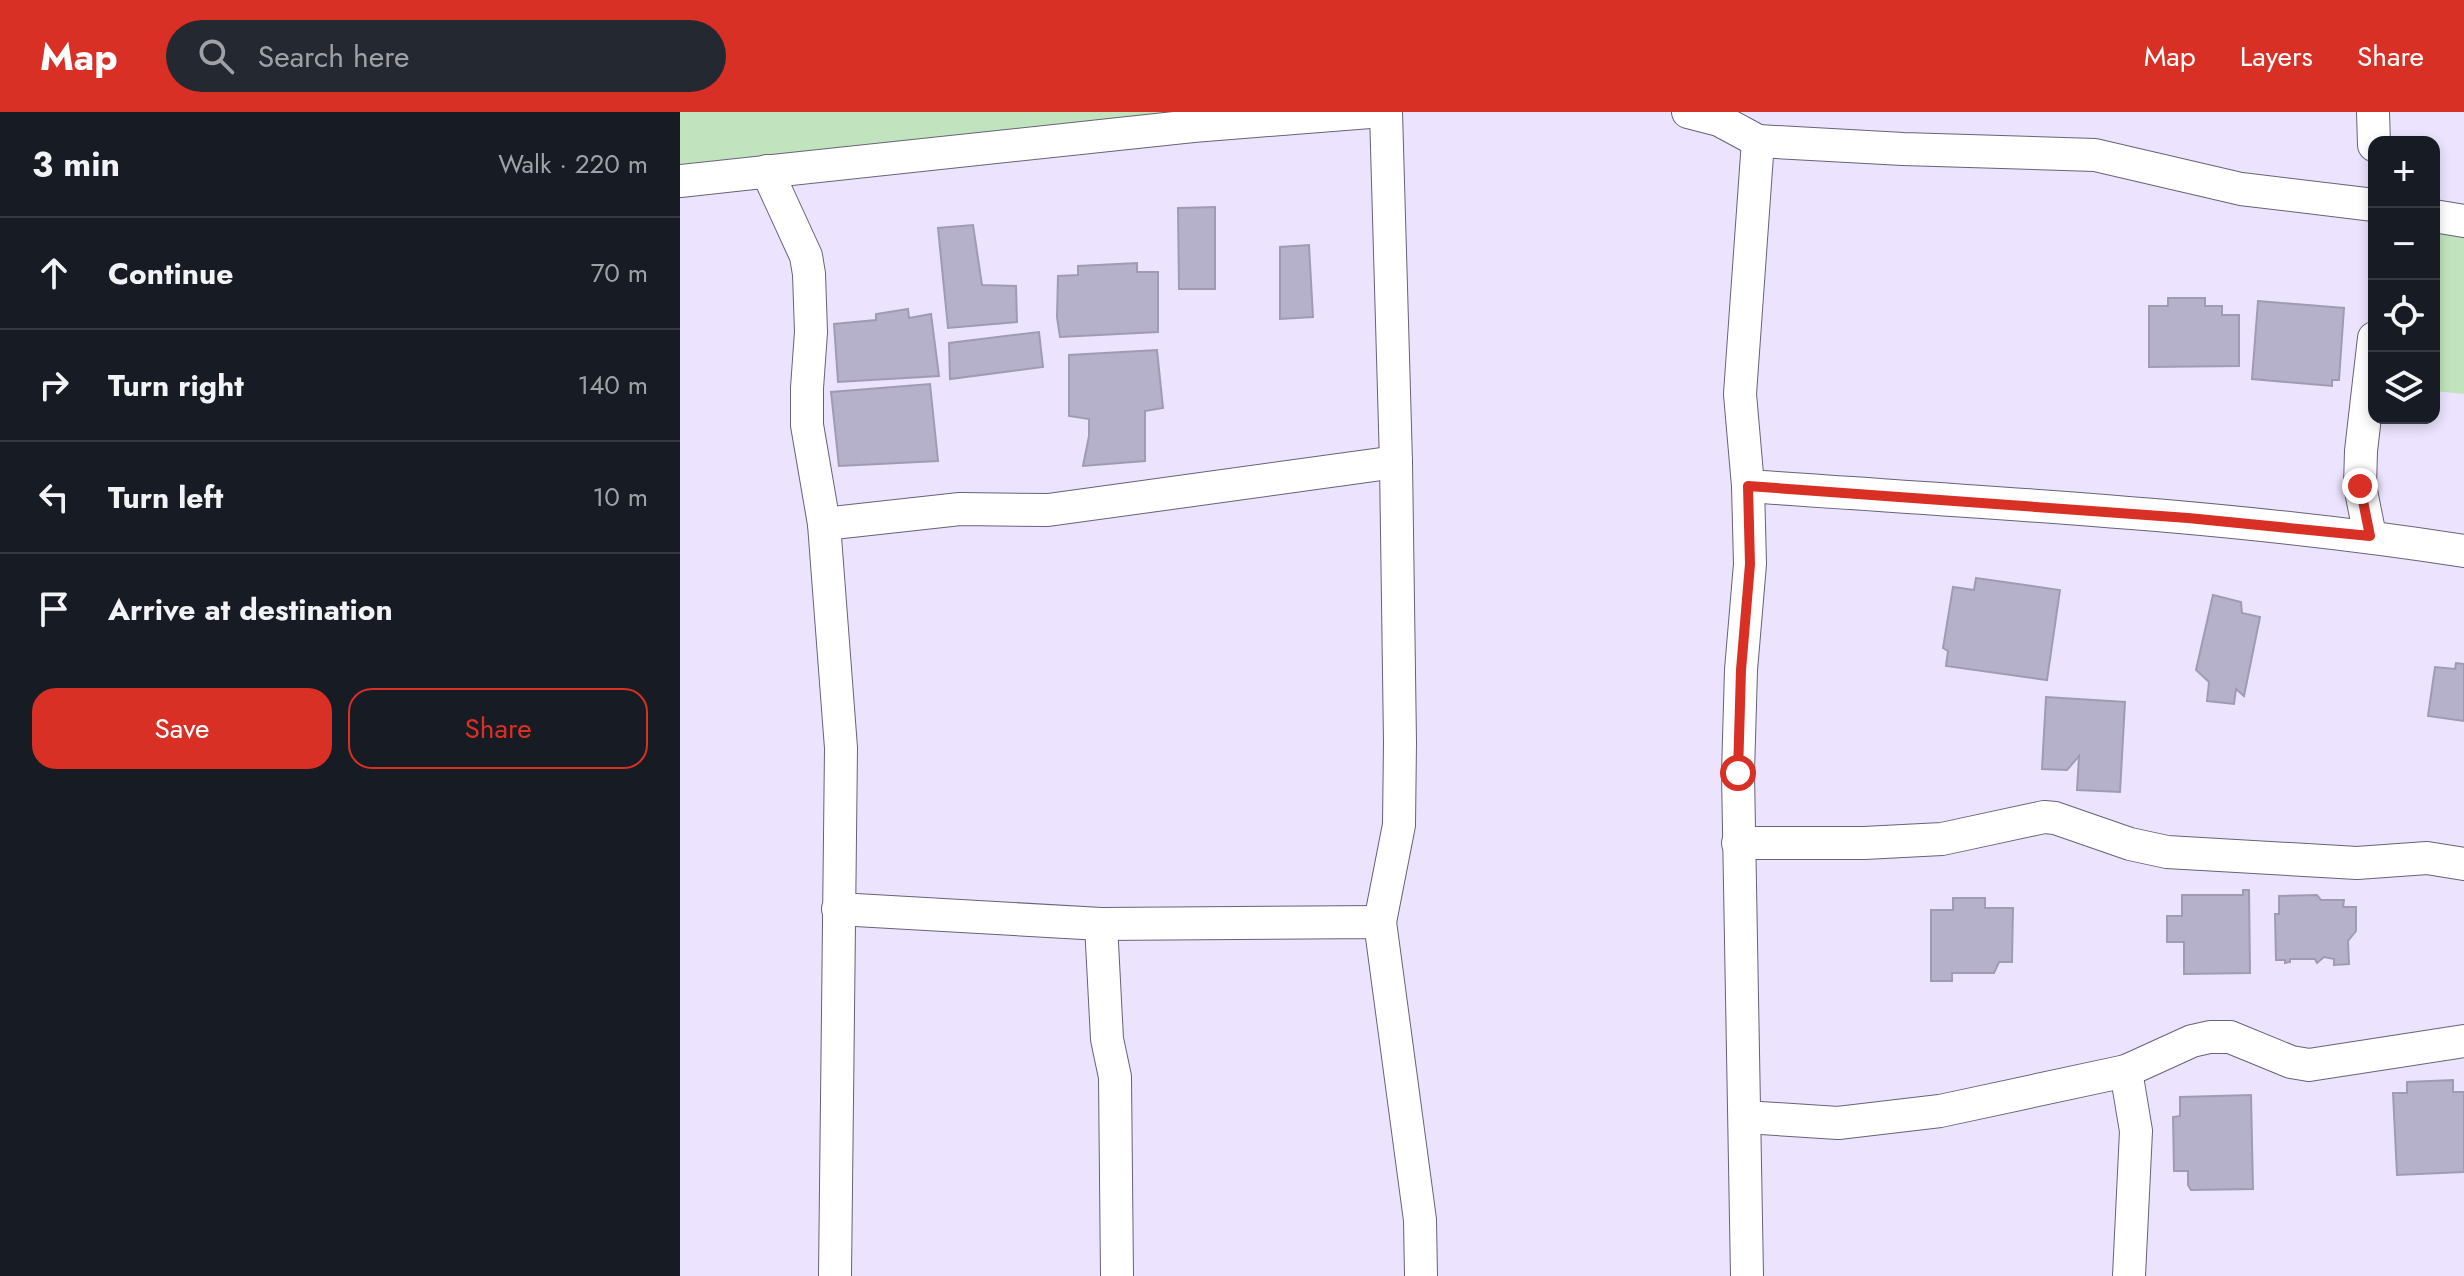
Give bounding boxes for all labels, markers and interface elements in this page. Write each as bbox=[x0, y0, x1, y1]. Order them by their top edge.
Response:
search box bbox=[166, 20, 726, 92]
text: Map bbox=[40, 29, 118, 84]
icon: search bbox=[194, 34, 238, 78]
text: Search here bbox=[258, 35, 410, 78]
text: Map bbox=[2144, 36, 2196, 77]
text: Layers bbox=[2240, 36, 2313, 77]
text: Share bbox=[2357, 36, 2424, 77]
map controls bbox=[2368, 136, 2440, 424]
button: + bbox=[2368, 136, 2440, 208]
text: 3 min bbox=[32, 140, 120, 189]
text: Walk · 220 m bbox=[498, 145, 648, 183]
button: − bbox=[2368, 208, 2440, 280]
icon: ahead bbox=[32, 251, 76, 295]
text: Continue bbox=[108, 252, 234, 295]
text: 70 m bbox=[591, 254, 648, 292]
button: locate bbox=[2368, 280, 2440, 352]
button: layers bbox=[2368, 352, 2440, 424]
icon: right bbox=[32, 363, 76, 407]
text: Turn right bbox=[108, 364, 244, 407]
text: 140 m bbox=[577, 366, 648, 404]
route end bbox=[2342, 468, 2378, 504]
icon: left bbox=[32, 475, 76, 519]
text: Turn left bbox=[108, 476, 223, 519]
text: 10 m bbox=[593, 478, 648, 516]
icon: arrive bbox=[32, 587, 76, 631]
text: Arrive at destination bbox=[108, 588, 393, 631]
button: Save bbox=[32, 688, 332, 769]
button: Share bbox=[348, 688, 648, 769]
route start bbox=[1720, 755, 1756, 791]

